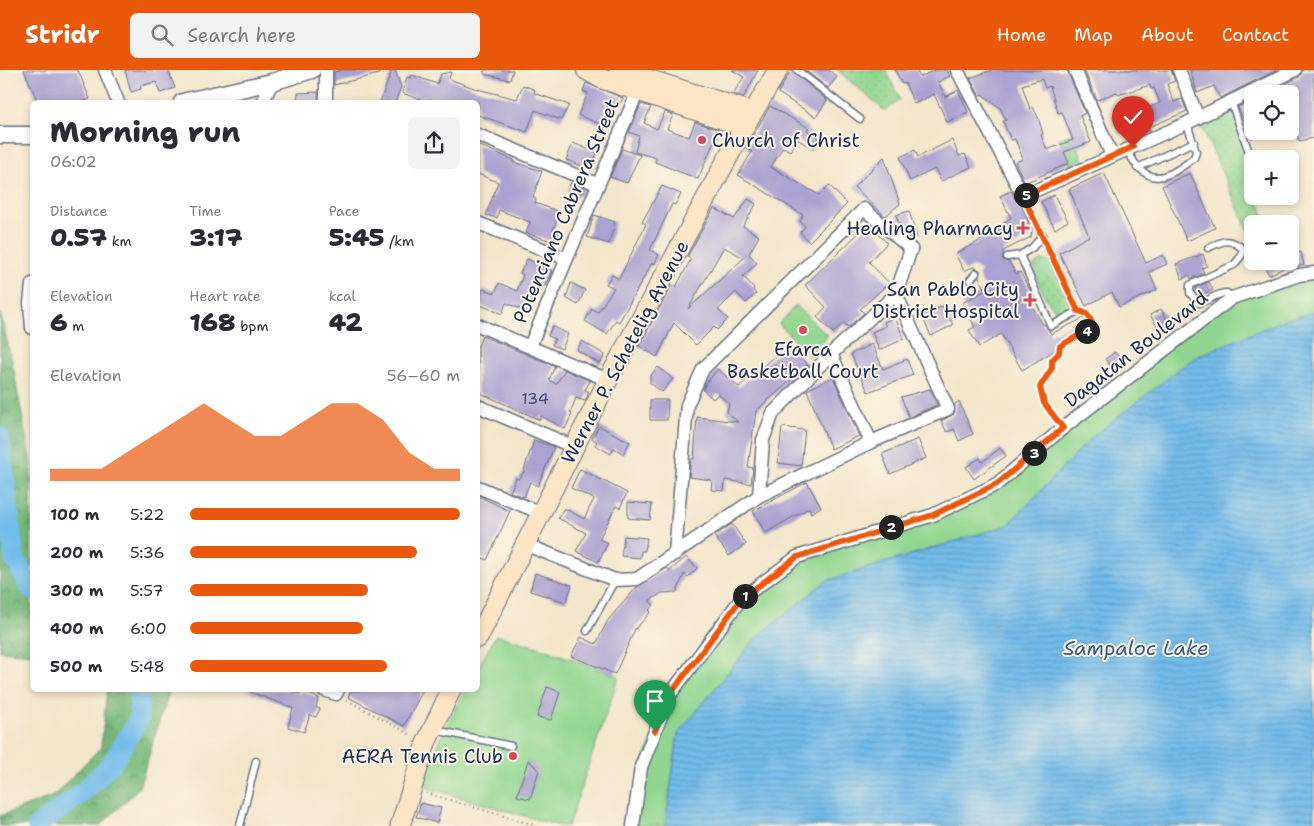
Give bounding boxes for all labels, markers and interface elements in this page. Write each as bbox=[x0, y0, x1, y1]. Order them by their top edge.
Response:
search box bbox=[130, 13, 480, 58]
text: Stridr bbox=[25, 19, 100, 51]
icon: search bbox=[148, 21, 176, 49]
text: Search here bbox=[188, 23, 296, 48]
text: Home bbox=[997, 23, 1046, 47]
text: Map bbox=[1074, 23, 1113, 47]
text: About bbox=[1141, 23, 1194, 47]
text: Contact bbox=[1222, 23, 1289, 47]
map controls bbox=[1244, 85, 1299, 270]
button: locate bbox=[1244, 85, 1299, 140]
street label: Potenciano Cabrera Street bbox=[507, 95, 625, 327]
pin bbox=[1112, 96, 1154, 147]
icon: check bbox=[1119, 103, 1147, 131]
text: Morning run bbox=[50, 113, 240, 151]
button: share bbox=[408, 117, 460, 169]
place label: Church of Christ bbox=[712, 128, 860, 153]
marker: Church of Christ bbox=[696, 134, 708, 146]
button: + bbox=[1244, 150, 1299, 205]
text: 06:02 bbox=[50, 151, 97, 172]
pin: 5 bbox=[1014, 182, 1038, 208]
text: 5 bbox=[1022, 186, 1031, 204]
text: Distance bbox=[50, 202, 107, 220]
text: Time bbox=[189, 202, 221, 220]
text: Pace bbox=[329, 202, 359, 220]
button: − bbox=[1244, 215, 1299, 270]
place label: Healing Pharmacy bbox=[846, 216, 1013, 241]
text: 0.57 bbox=[50, 220, 107, 254]
text: 3:17 bbox=[189, 220, 243, 254]
text: 5:45 bbox=[329, 220, 384, 254]
marker: Healing Pharmacy bbox=[1017, 222, 1029, 234]
text: km bbox=[107, 232, 131, 250]
text: /km bbox=[384, 232, 414, 250]
street label: Werner P. Schetelig Avenue bbox=[555, 236, 695, 468]
place label: San Pablo City District Hospital bbox=[872, 277, 1019, 324]
street label: Dagatan Boulevard bbox=[1059, 285, 1213, 413]
text: Elevation bbox=[50, 287, 113, 305]
text: Heart rate bbox=[189, 287, 261, 305]
text: kcal bbox=[329, 287, 356, 305]
marker: San Pablo City District Hospital bbox=[1023, 293, 1037, 307]
text: 6 bbox=[50, 305, 68, 339]
text: 168 bbox=[189, 305, 236, 339]
text: 42 bbox=[329, 305, 362, 339]
text: m bbox=[68, 317, 84, 335]
text: bpm bbox=[236, 317, 268, 335]
pin: 4 bbox=[1074, 318, 1100, 344]
text: 4 bbox=[1083, 322, 1092, 340]
marker: Efarca Basketball Court bbox=[797, 324, 809, 336]
place label: Efarca Basketball Court bbox=[727, 337, 879, 384]
text: Elevation bbox=[50, 365, 122, 386]
text: 56–60 m bbox=[387, 365, 460, 386]
house number: 134 bbox=[521, 388, 549, 409]
pin: 3 bbox=[1022, 440, 1046, 466]
text: 3 bbox=[1030, 444, 1039, 462]
text: 100 m bbox=[50, 504, 99, 525]
text: 5:22 bbox=[130, 504, 164, 525]
pin: 2 bbox=[878, 514, 904, 540]
text: 2 bbox=[887, 518, 896, 536]
text: 200 m bbox=[50, 542, 103, 563]
text: 5:36 bbox=[130, 542, 165, 563]
text: 300 m bbox=[50, 580, 104, 601]
text: 5:57 bbox=[130, 580, 163, 601]
pin: 1 bbox=[732, 584, 758, 608]
text: 1 bbox=[742, 587, 749, 605]
text: 400 m bbox=[50, 618, 104, 639]
text: 6:00 bbox=[130, 618, 167, 639]
water label: Sampaloc Lake bbox=[1063, 635, 1209, 661]
text: 500 m bbox=[50, 656, 102, 677]
text: 5:48 bbox=[130, 656, 165, 677]
pin bbox=[634, 680, 676, 731]
icon: arrive bbox=[641, 687, 669, 715]
place label: AERA Tennis Club bbox=[341, 744, 503, 769]
marker: AERA Tennis Club bbox=[507, 750, 519, 762]

